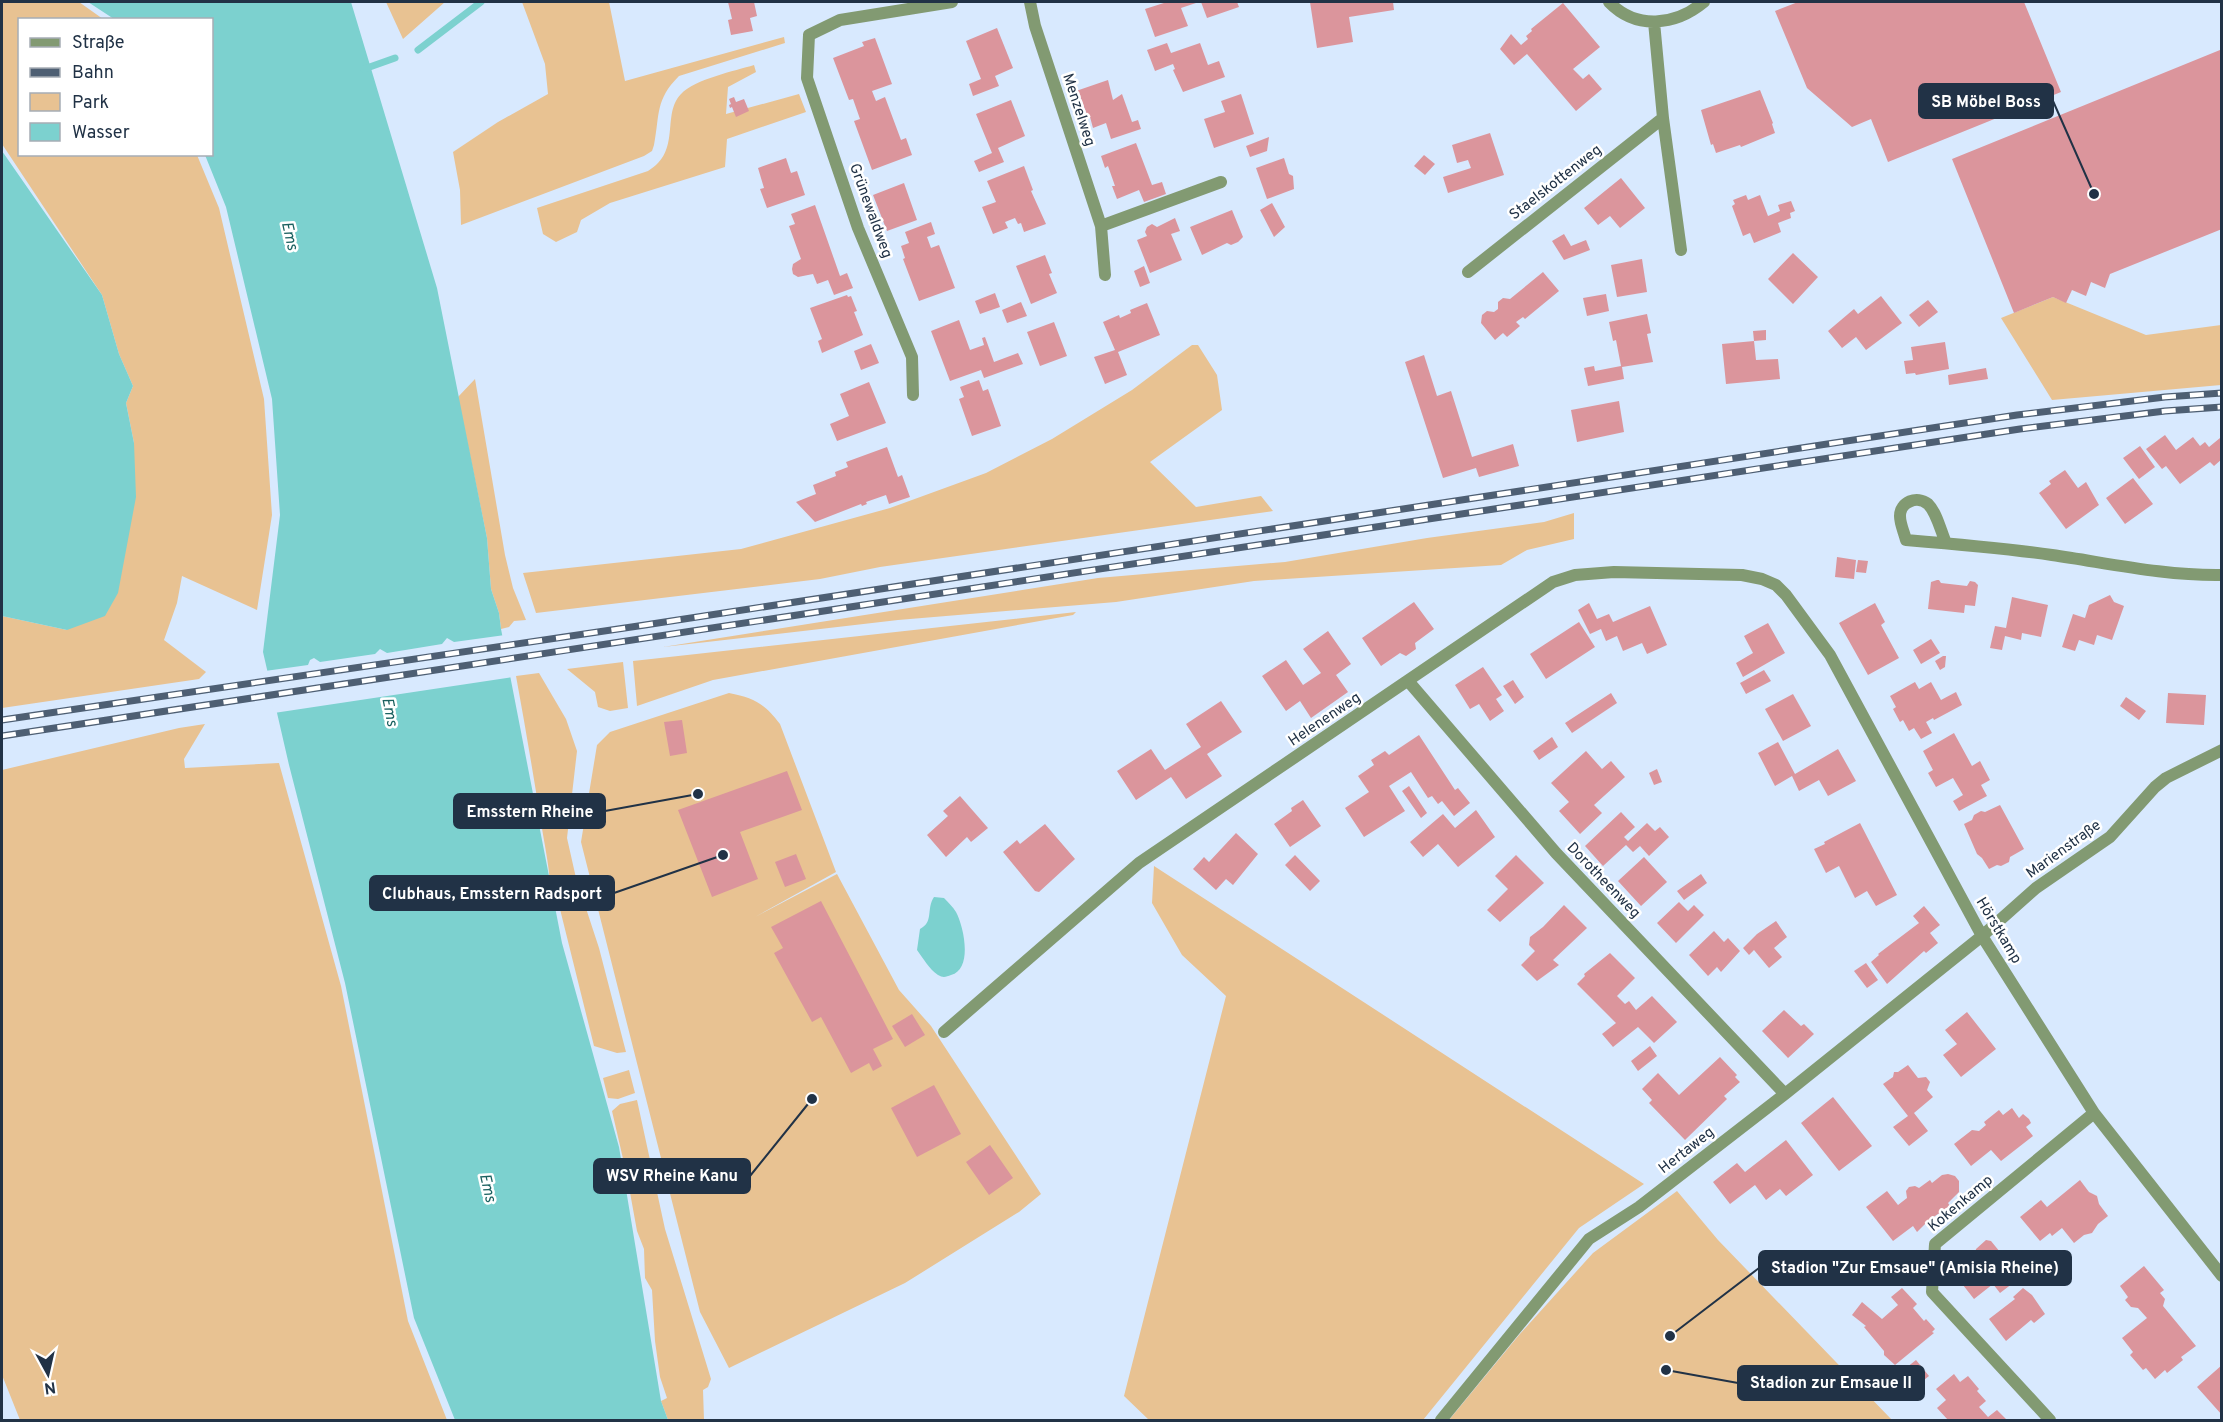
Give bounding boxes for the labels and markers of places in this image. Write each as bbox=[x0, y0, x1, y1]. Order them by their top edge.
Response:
callout: SB Möbel Boss bbox=[1919, 84, 2053, 118]
callout: Emsstern Rheine bbox=[454, 794, 605, 828]
callout: Clubhaus, Emsstern Radsport bbox=[370, 876, 614, 910]
callout: WSV Rheine Kanu bbox=[594, 1159, 750, 1193]
callout: Stadion "Zur Emsaue" (Amisia Rheine) bbox=[1759, 1251, 2071, 1285]
callout: Stadion zur Emsaue II bbox=[1738, 1366, 1924, 1400]

